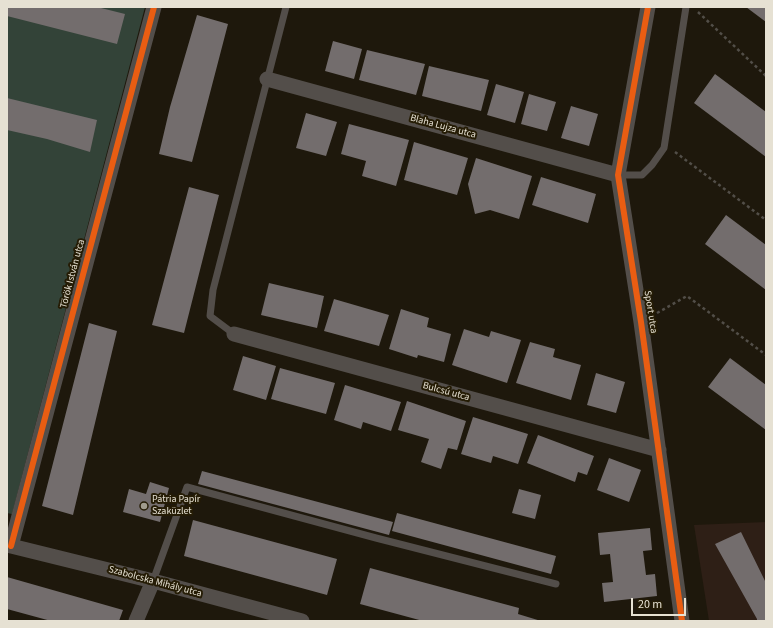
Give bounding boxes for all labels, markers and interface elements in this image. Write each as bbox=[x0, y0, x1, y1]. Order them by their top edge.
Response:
street label: Blaha Lujza utca bbox=[409, 112, 477, 142]
street label: Török István utca bbox=[58, 238, 88, 310]
street label: Sport utca bbox=[641, 290, 659, 334]
street label: Bulcsú utca bbox=[421, 380, 471, 404]
place label: Pátria Papír Szaküzlet bbox=[152, 494, 200, 518]
marker: Pátria Papír Szaküzlet bbox=[139, 501, 149, 511]
street label: Szabolcska Mihály utca bbox=[107, 564, 203, 600]
scale bar bbox=[633, 590, 688, 616]
text: 20 m bbox=[638, 596, 662, 613]

